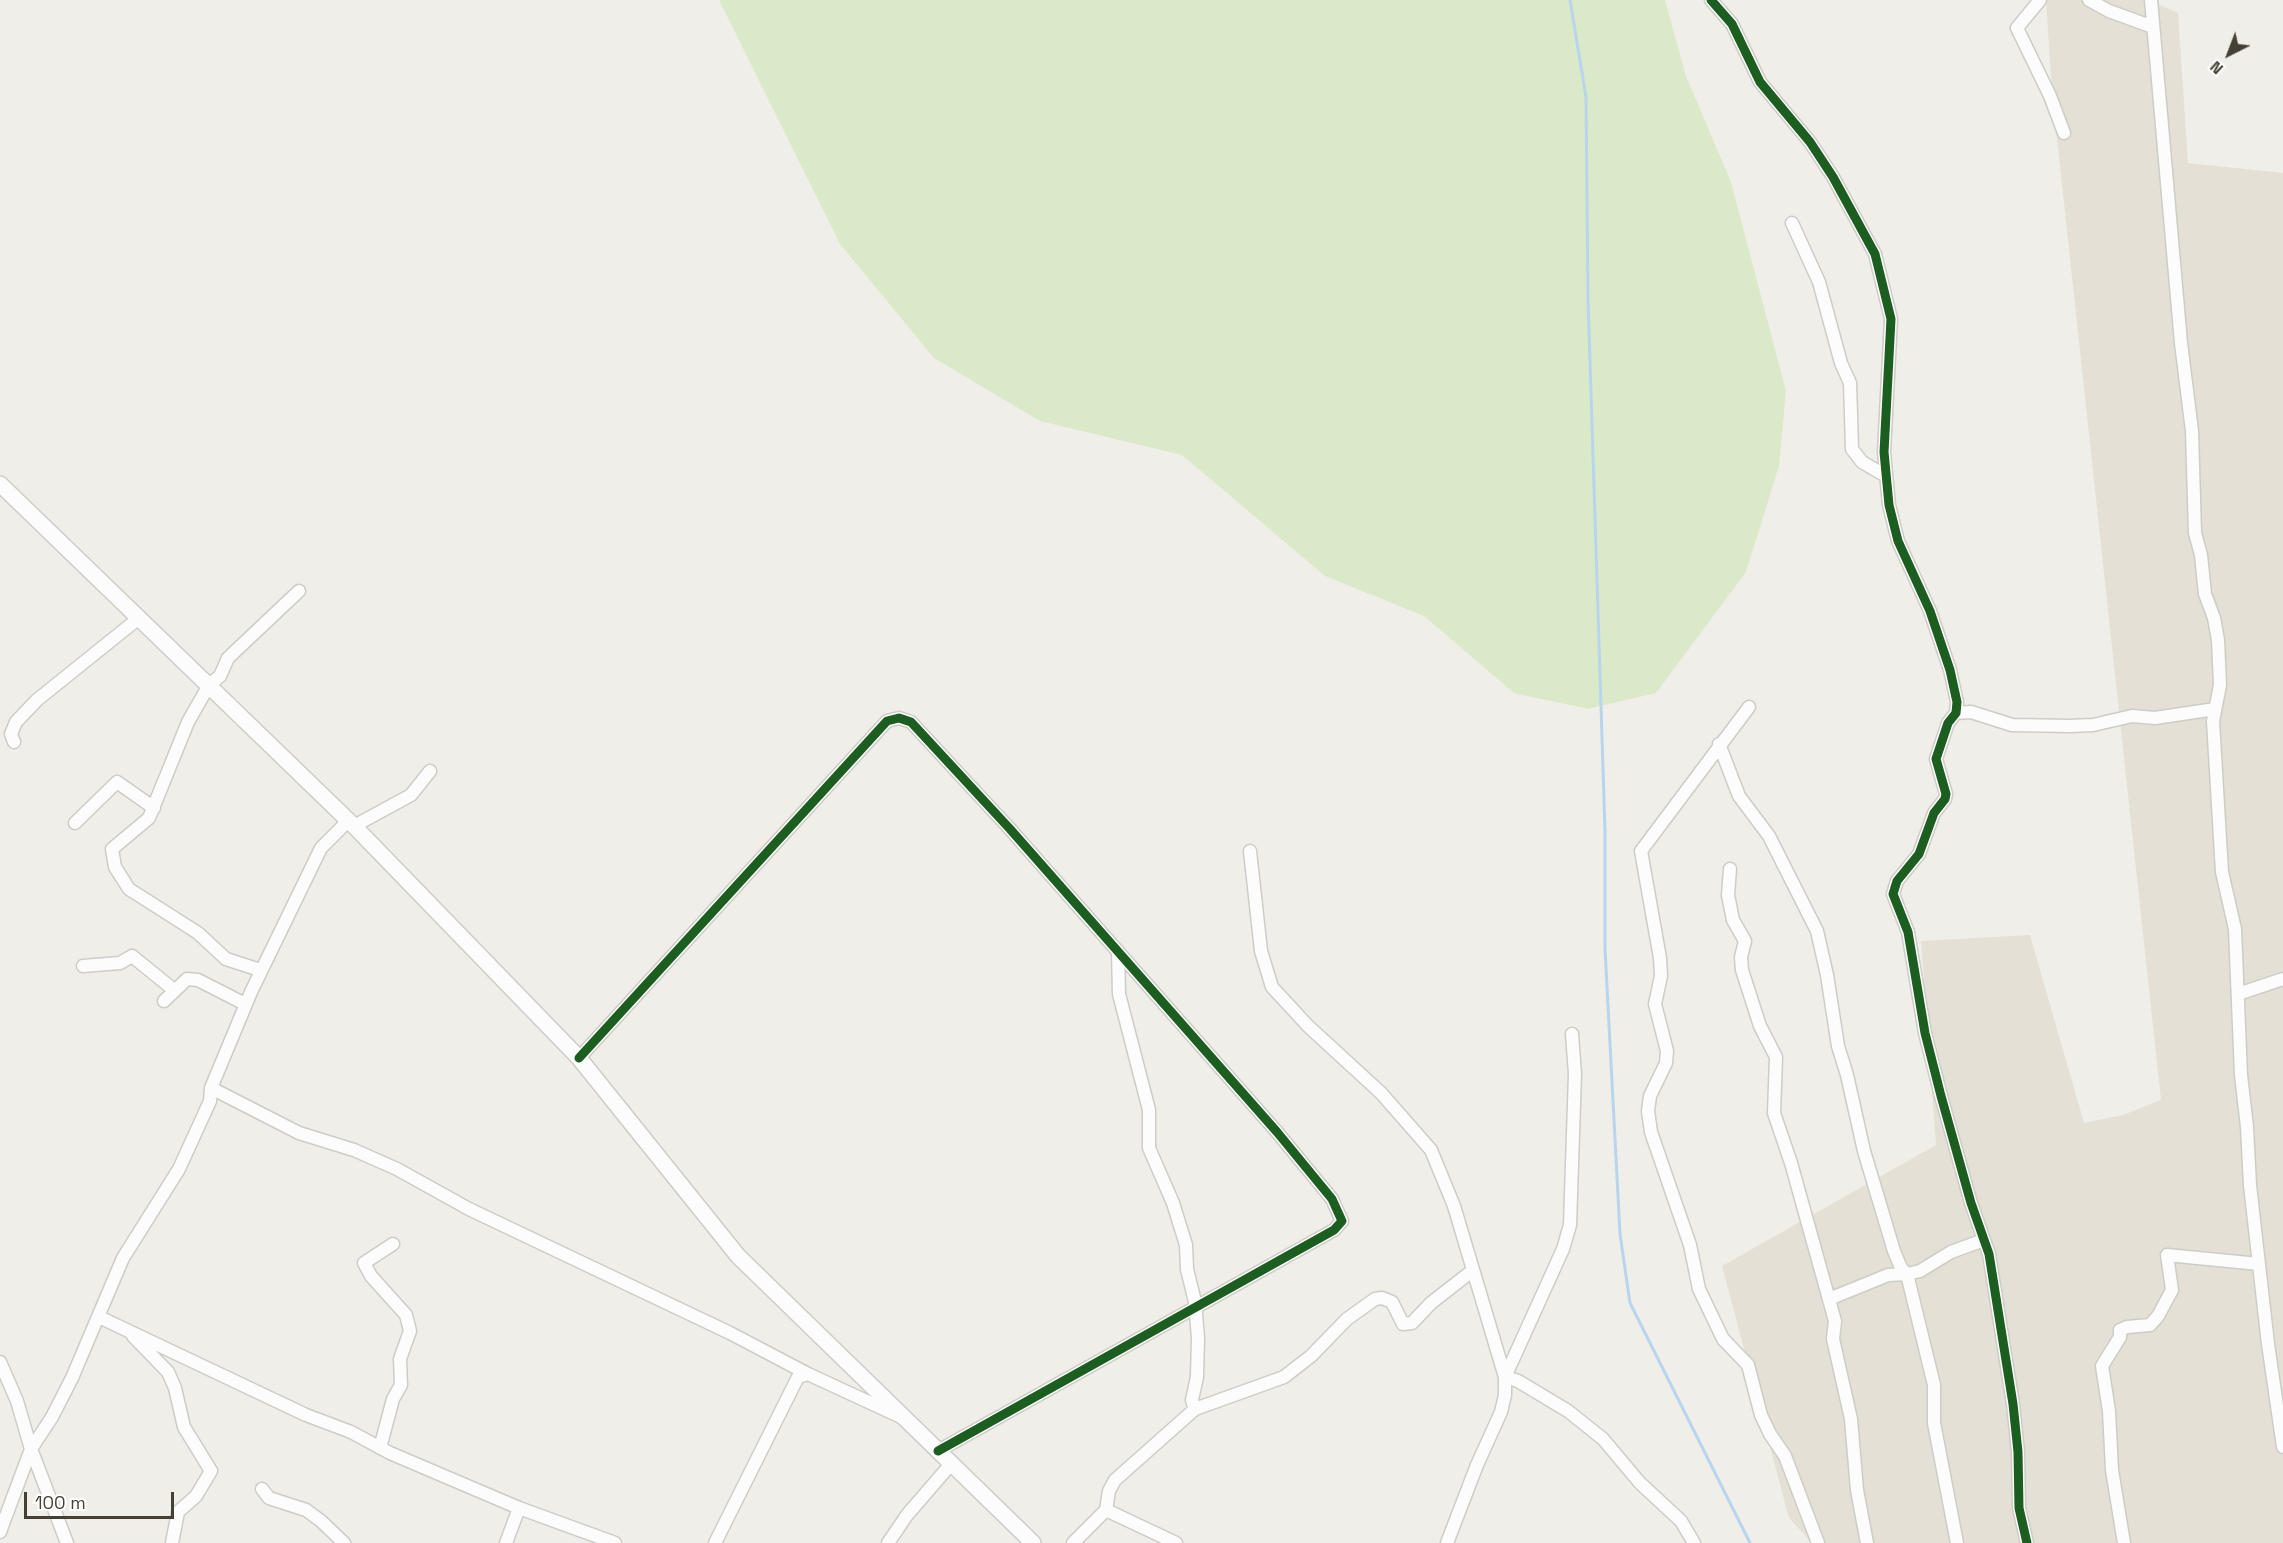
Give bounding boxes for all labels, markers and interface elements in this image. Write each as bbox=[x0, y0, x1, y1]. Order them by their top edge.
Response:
north arrow bbox=[2199, 24, 2259, 84]
text: N bbox=[2206, 56, 2228, 79]
scale bar bbox=[27, 1480, 177, 1518]
text: 100 m bbox=[35, 1491, 86, 1514]

